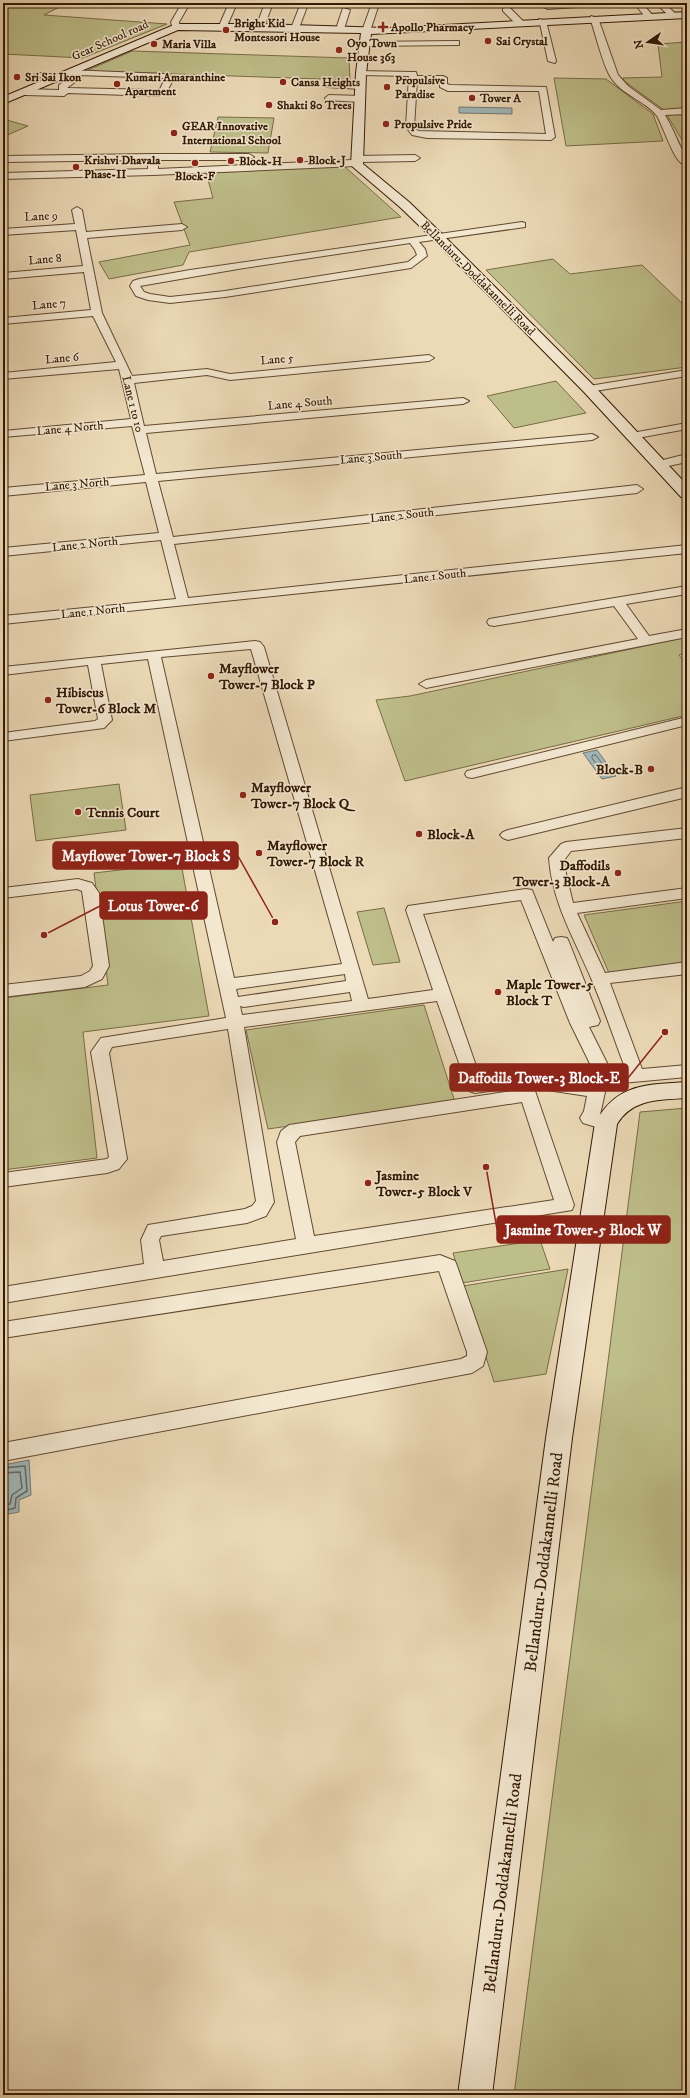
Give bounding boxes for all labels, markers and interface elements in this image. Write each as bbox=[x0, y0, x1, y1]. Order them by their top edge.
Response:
place label: Bright Kid Montessori House bbox=[234, 16, 320, 45]
street label: Gear School road bbox=[70, 17, 151, 64]
place label: Apollo Pharmacy bbox=[390, 20, 474, 35]
marker: Apollo Pharmacy bbox=[378, 22, 388, 32]
north arrow bbox=[628, 22, 668, 62]
marker: Bright Kid Montessori House bbox=[221, 25, 231, 35]
place label: Sai Crystal bbox=[496, 34, 548, 49]
place label: Oyo Town House 363 bbox=[347, 36, 398, 65]
marker: Sai Crystal bbox=[483, 36, 493, 46]
place label: Maria Villa bbox=[162, 37, 217, 52]
text: N bbox=[631, 38, 647, 50]
marker: Maria Villa bbox=[149, 39, 159, 49]
marker: Oyo Town House 363 bbox=[334, 45, 344, 55]
place label: Sri Sai Ikon bbox=[25, 70, 82, 85]
place label: Kumari Amaranthine Apartment bbox=[124, 70, 225, 99]
marker: Sri Sai Ikon bbox=[12, 72, 22, 82]
place label: Propulsive Paradise bbox=[395, 73, 445, 102]
place label: Cansa Heights bbox=[291, 75, 360, 90]
marker: Cansa Heights bbox=[278, 77, 288, 87]
marker: Kumari Amaranthine Apartment bbox=[112, 79, 122, 89]
marker: Propulsive Paradise bbox=[382, 82, 392, 92]
place label: Tower A bbox=[479, 91, 521, 106]
marker: Tower A bbox=[467, 93, 477, 103]
place label: Shakti 80 Trees bbox=[277, 98, 351, 113]
marker: Shakti 80 Trees bbox=[264, 100, 274, 110]
place label: Propulsive Pride bbox=[394, 117, 472, 132]
place label: GEAR Innovative International School bbox=[182, 119, 281, 148]
marker: Propulsive Pride bbox=[381, 119, 391, 129]
marker: GEAR Innovative International School bbox=[169, 128, 179, 138]
place label: Krishvi Dhavala Phase-II bbox=[84, 153, 161, 182]
place label: Block-J bbox=[308, 153, 346, 168]
place label: Block-H bbox=[239, 154, 282, 169]
marker: Block-J bbox=[295, 155, 305, 165]
marker: Block-H bbox=[226, 156, 236, 166]
marker: Block-F bbox=[190, 158, 200, 168]
marker: Krishvi Dhavala Phase-II bbox=[71, 162, 81, 172]
place label: Block-F bbox=[175, 169, 216, 184]
street label: Lane 9 bbox=[24, 208, 58, 225]
street label: Bellanduru-Doddakannelli Road bbox=[417, 218, 538, 339]
street label: Lane 8 bbox=[28, 251, 62, 268]
street label: Lane 7 bbox=[32, 296, 67, 313]
street label: Lane 6 bbox=[45, 349, 80, 367]
street label: Lane 5 bbox=[260, 351, 294, 368]
street label: Lane 1 to 10 bbox=[118, 374, 147, 434]
street label: Lane 4 South bbox=[267, 393, 334, 414]
street label: Lane 4 North bbox=[36, 418, 105, 439]
street label: Lane 3 South bbox=[339, 447, 404, 468]
street label: Lane 3 North bbox=[44, 474, 111, 495]
street label: Lane 2 South bbox=[369, 505, 435, 526]
street label: Lane 2 North bbox=[51, 534, 119, 555]
street label: Lane 1 South bbox=[403, 566, 468, 587]
street label: Lane 1 North bbox=[60, 601, 127, 622]
place label: Mayflower Tower-7 Block P bbox=[218, 660, 316, 694]
marker: Mayflower Tower-7 Block P bbox=[206, 671, 216, 681]
place label: Hibiscus Tower-6 Block M bbox=[55, 684, 157, 718]
marker: Hibiscus Tower-6 Block M bbox=[43, 695, 53, 705]
place label: Block-B bbox=[596, 761, 643, 779]
marker: Block-B bbox=[646, 764, 656, 774]
place label: Mayflower Tower-7 Block Q bbox=[250, 779, 356, 813]
marker: Mayflower Tower-7 Block Q bbox=[238, 790, 248, 800]
place label: Tennis Court bbox=[85, 804, 160, 822]
marker: Tennis Court bbox=[73, 807, 83, 817]
place label: Block-A bbox=[427, 826, 475, 844]
marker: Block-A bbox=[414, 829, 424, 839]
place label: Mayflower Tower-7 Block R bbox=[266, 837, 365, 871]
callout: Mayflower Tower-7 Block S bbox=[53, 842, 238, 869]
text: Mayflower Tower-7 Block S bbox=[61, 847, 231, 866]
marker: Mayflower Tower-7 Block R bbox=[254, 848, 264, 858]
place label: Daffodils Tower-3 Block-A bbox=[512, 857, 611, 891]
marker: Daffodils Tower-3 Block-A bbox=[613, 868, 623, 878]
callout: Lotus Tower-6 bbox=[100, 892, 207, 919]
text: Lotus Tower-6 bbox=[108, 897, 200, 916]
place label: Maple Tower-5 Block T bbox=[506, 976, 593, 1010]
marker: Maple Tower-5 Block T bbox=[493, 987, 503, 997]
callout: Daffodils Tower-3 Block-E bbox=[450, 1064, 628, 1091]
text: Daffodils Tower-3 Block-E bbox=[458, 1069, 621, 1088]
place label: Jasmine Tower-5 Block V bbox=[374, 1167, 473, 1201]
marker: Jasmine Tower-5 Block V bbox=[363, 1178, 373, 1188]
callout: Jasmine Tower-5 Block W bbox=[497, 1216, 670, 1243]
text: Jasmine Tower-5 Block W bbox=[503, 1221, 663, 1240]
street label: Bellanduru-Doddakannelli Road bbox=[520, 1451, 568, 1673]
street label: Bellanduru-Doddakannelli Road bbox=[479, 1772, 527, 1994]

